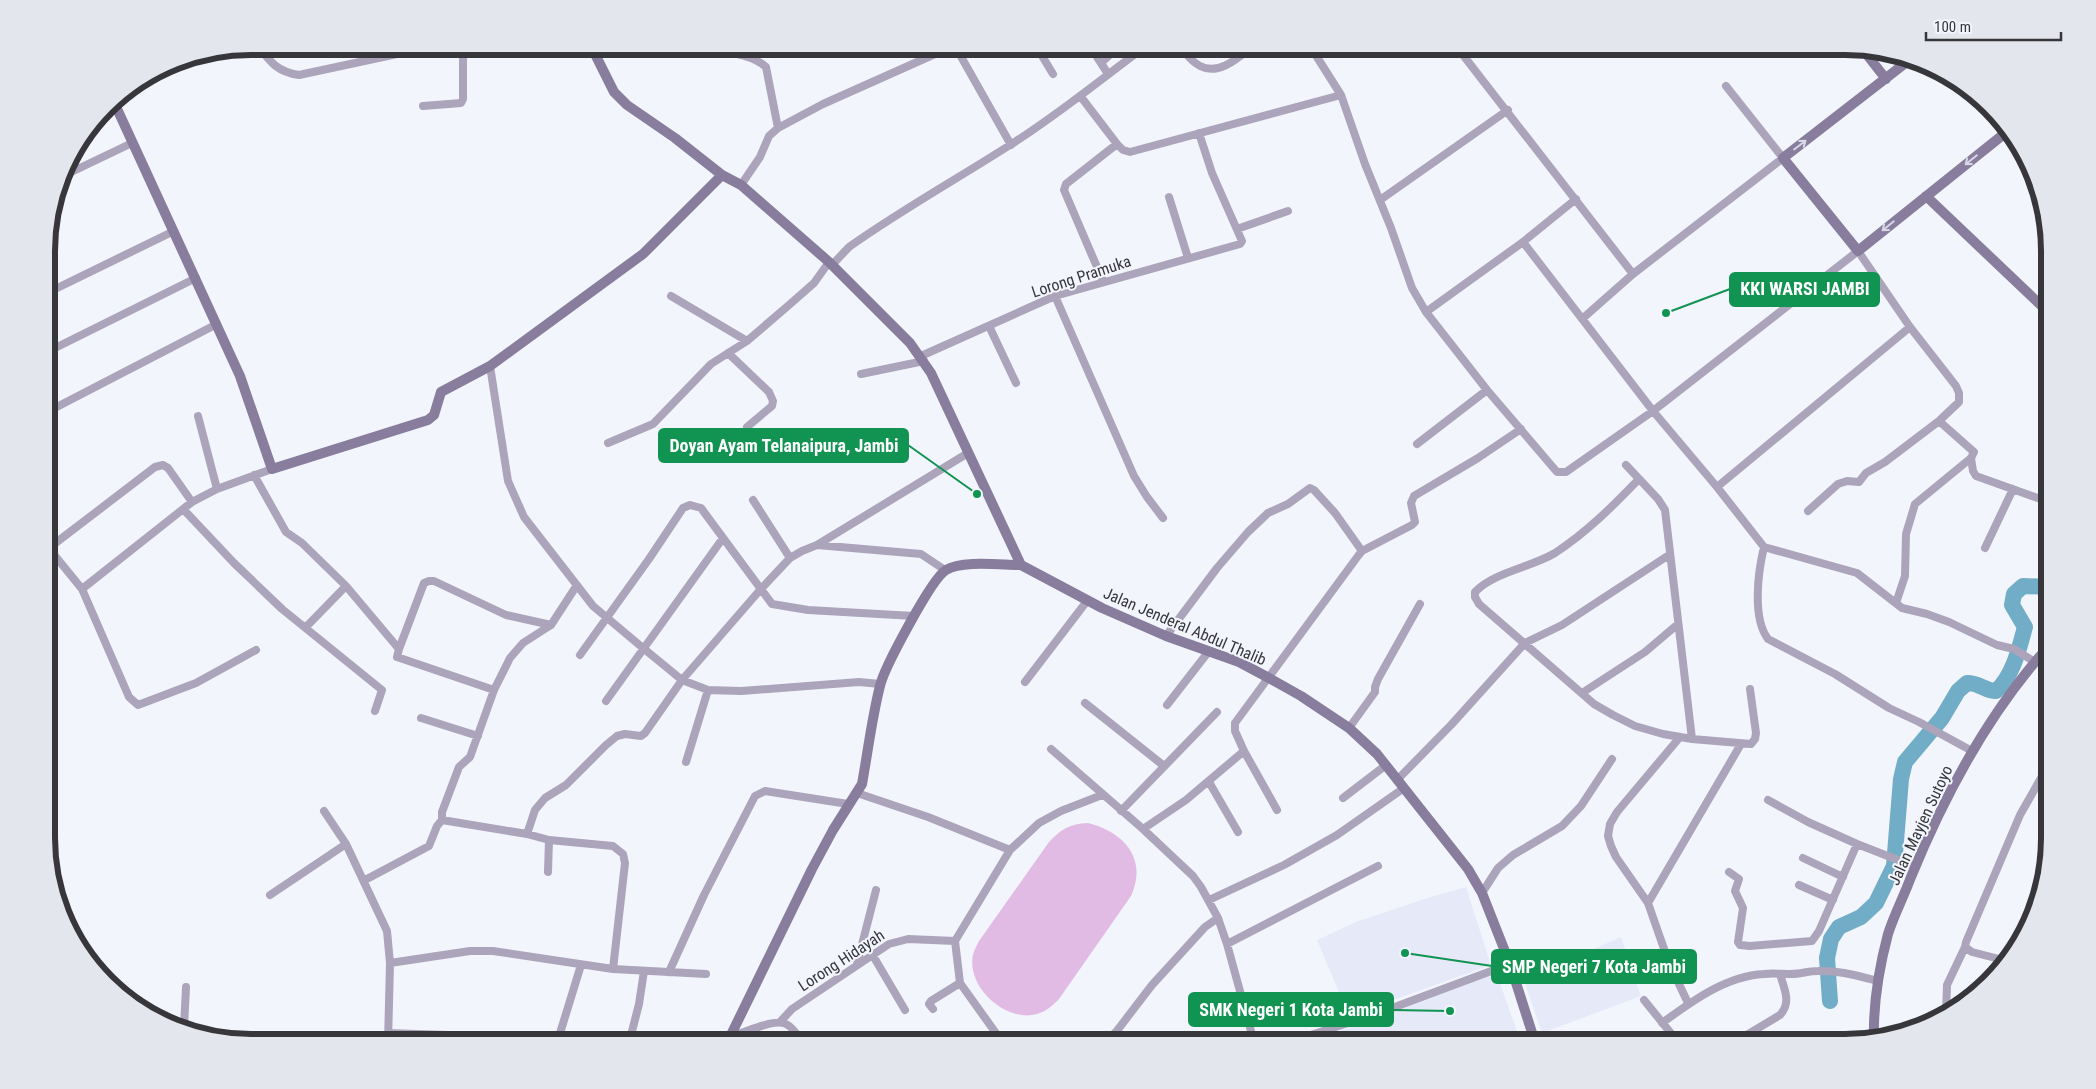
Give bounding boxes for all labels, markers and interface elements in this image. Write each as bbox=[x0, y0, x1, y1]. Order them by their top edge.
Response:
scale bar bbox=[1926, 10, 2061, 42]
text: 100 m bbox=[1934, 18, 1971, 36]
one-way arrow bbox=[1793, 139, 1806, 150]
one-way arrow bbox=[1964, 155, 1977, 166]
one-way arrow bbox=[1882, 221, 1895, 232]
street label: Lorong Pramuka bbox=[1029, 251, 1133, 301]
callout: KKI WARSI JAMBI bbox=[1730, 273, 1879, 306]
text: KKI WARSI JAMBI bbox=[1740, 278, 1870, 299]
callout: Doyan Ayam Telanaipura, Jambi bbox=[659, 429, 908, 462]
text: Doyan Ayam Telanaipura, Jambi bbox=[669, 435, 899, 456]
street label: Jalan Jenderal Abdul Thalib bbox=[1101, 584, 1269, 669]
street label: Jalan Mayjen Sutoyo bbox=[1884, 762, 1957, 888]
street label: Lorong Hidayah bbox=[795, 926, 888, 995]
callout: SMP Negeri 7 Kota Jambi bbox=[1492, 950, 1696, 983]
text: SMP Negeri 7 Kota Jambi bbox=[1502, 956, 1686, 977]
callout: SMK Negeri 1 Kota Jambi bbox=[1189, 993, 1393, 1026]
text: SMK Negeri 1 Kota Jambi bbox=[1199, 999, 1383, 1020]

